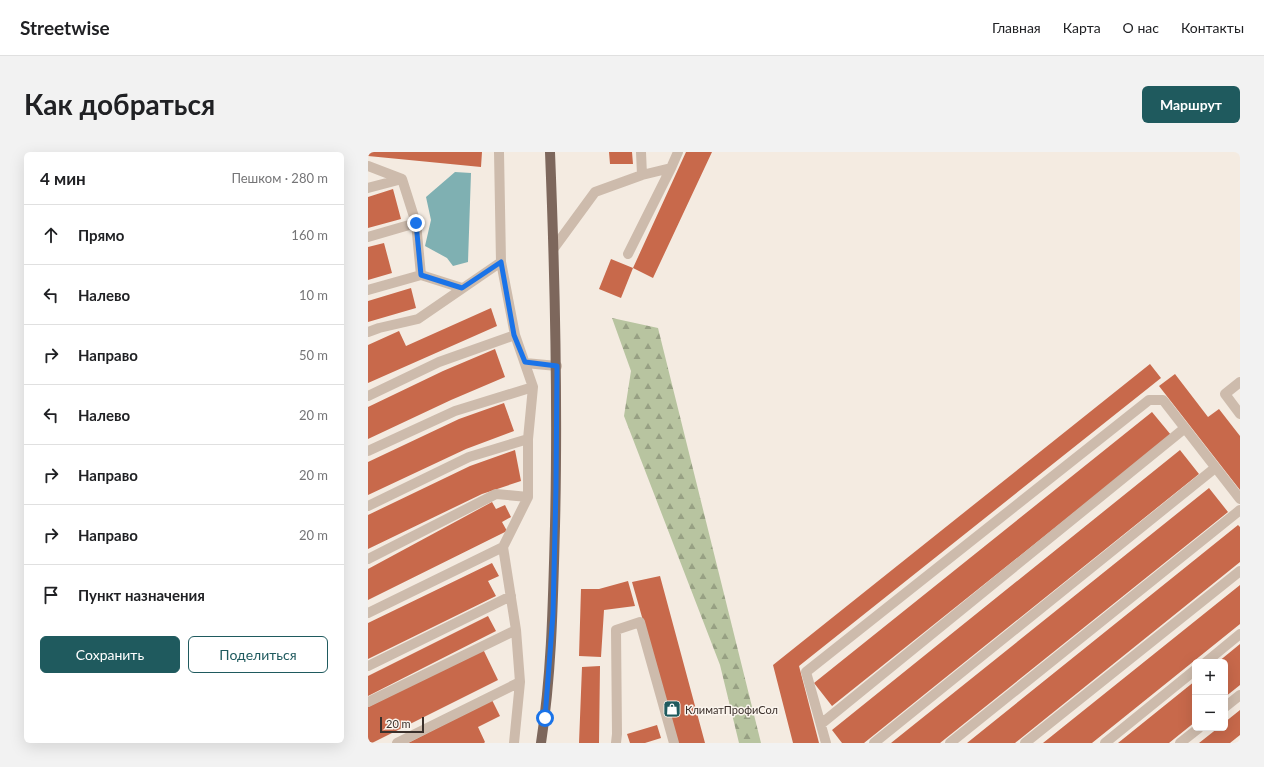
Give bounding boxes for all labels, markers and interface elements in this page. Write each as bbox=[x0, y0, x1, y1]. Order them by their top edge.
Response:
text: Streetwise bbox=[20, 16, 110, 39]
text: Главная bbox=[992, 19, 1041, 36]
text: Карта bbox=[1063, 19, 1101, 36]
text: О нас bbox=[1123, 19, 1159, 36]
text: Контакты bbox=[1181, 19, 1244, 36]
button: Маршрут bbox=[1142, 86, 1240, 123]
text: Как добраться bbox=[24, 87, 215, 121]
text: 4 мин bbox=[40, 168, 86, 189]
text: Пешком · 280 m bbox=[231, 170, 328, 186]
route end bbox=[407, 214, 425, 232]
icon: ahead bbox=[40, 224, 62, 246]
text: Прямо bbox=[78, 226, 124, 244]
text: 160 m bbox=[291, 227, 328, 243]
icon: left bbox=[40, 284, 62, 306]
text: Налево bbox=[78, 286, 130, 304]
text: 10 m bbox=[299, 287, 328, 303]
icon: right bbox=[40, 344, 62, 366]
text: Направо bbox=[78, 346, 138, 364]
text: 50 m bbox=[299, 347, 328, 363]
icon: left bbox=[40, 404, 62, 426]
text: Налево bbox=[78, 406, 130, 424]
text: 20 m bbox=[299, 407, 328, 423]
icon: right bbox=[40, 464, 62, 486]
text: Направо bbox=[78, 466, 138, 484]
text: 20 m bbox=[299, 467, 328, 483]
icon: right bbox=[40, 524, 62, 546]
text: Направо bbox=[78, 526, 138, 544]
text: 20 m bbox=[299, 527, 328, 543]
icon: arrive bbox=[40, 584, 62, 606]
text: Пункт назначения bbox=[78, 586, 205, 604]
button: Сохранить bbox=[40, 636, 180, 673]
button: Поделиться bbox=[188, 636, 328, 673]
map controls bbox=[1192, 659, 1228, 731]
button: + bbox=[1192, 659, 1228, 695]
button: − bbox=[1192, 695, 1228, 731]
shop icon: КлиматПрофиСол bbox=[662, 699, 682, 719]
place label: КлиматПрофиСол bbox=[685, 703, 778, 716]
route start bbox=[536, 709, 554, 727]
scale bar bbox=[380, 715, 424, 734]
text: 20 m bbox=[386, 717, 411, 730]

